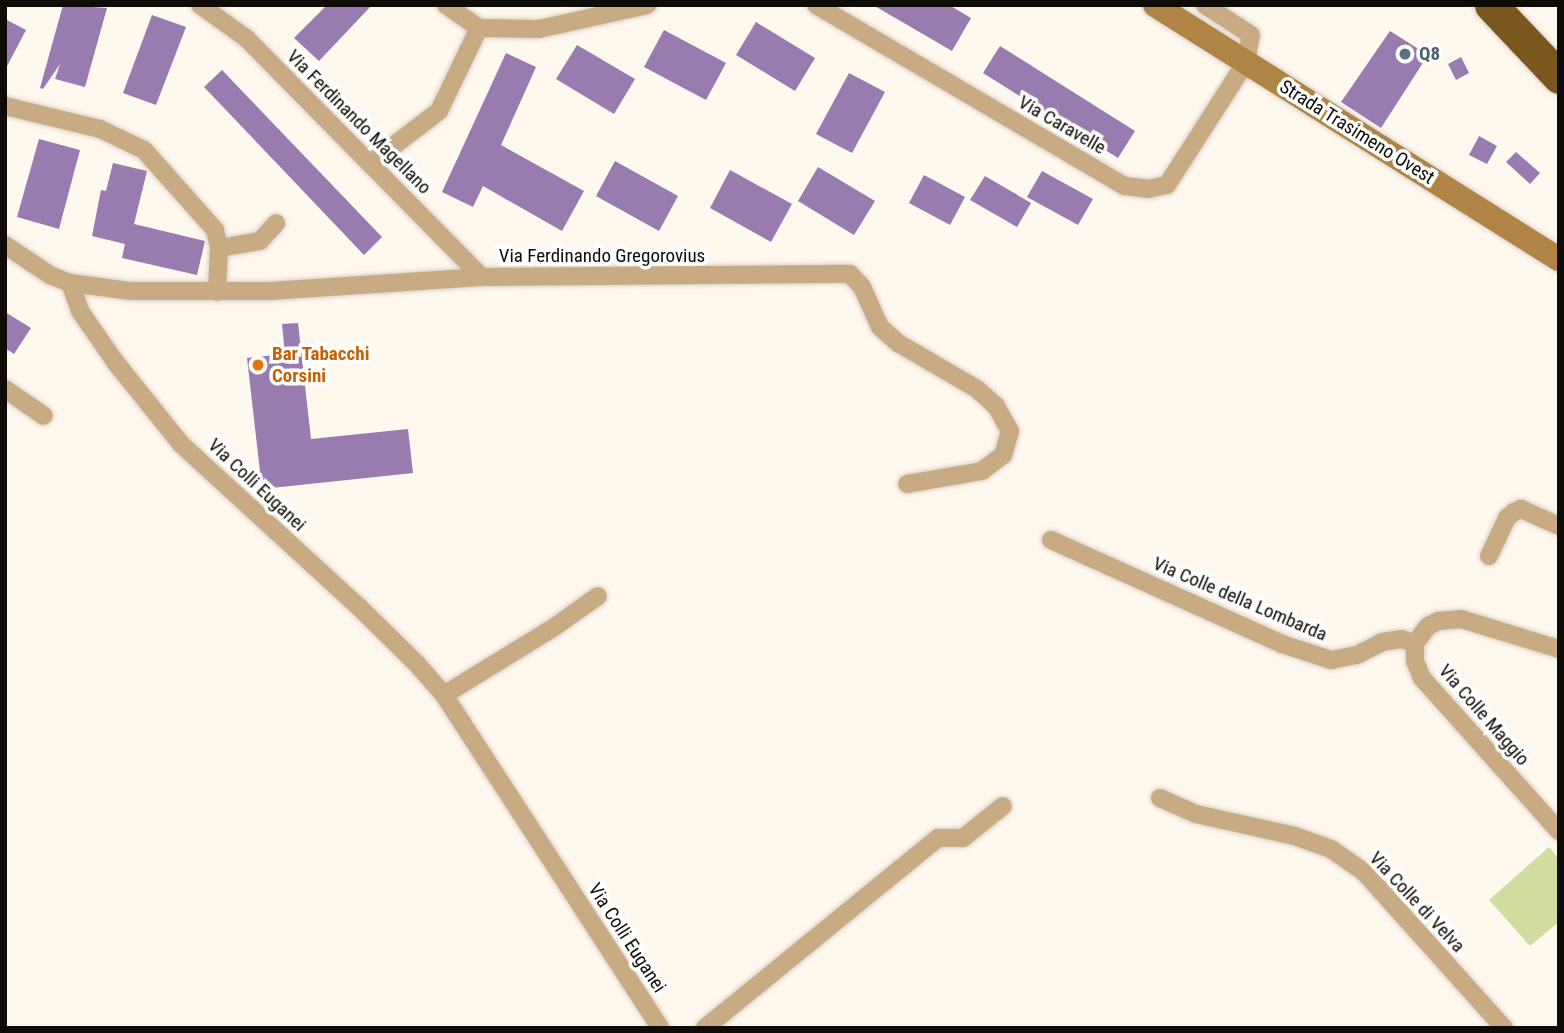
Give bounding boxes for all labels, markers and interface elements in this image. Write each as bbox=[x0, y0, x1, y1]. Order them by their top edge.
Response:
place label: Q8 bbox=[1419, 43, 1440, 65]
street label: Via Ferdinando Magellano bbox=[282, 45, 436, 199]
marker: Q8 bbox=[1397, 46, 1413, 62]
street label: Strada Trasimeno Ovest bbox=[1275, 75, 1439, 189]
street label: Via Caravelle bbox=[1014, 91, 1110, 159]
street label: Via Ferdinando Gregorovius bbox=[499, 245, 705, 267]
place label: Bar Tabacchi Corsini bbox=[272, 343, 370, 387]
marker: Bar Tabacchi Corsini bbox=[250, 357, 266, 373]
street label: Via Colli Euganei bbox=[203, 434, 311, 536]
street label: Via Colle della Lombarda bbox=[1150, 552, 1330, 646]
street label: Via Colle Maggio bbox=[1434, 660, 1534, 770]
street label: Via Colle di Velva bbox=[1364, 847, 1470, 957]
street label: Via Colli Euganei bbox=[583, 879, 671, 997]

